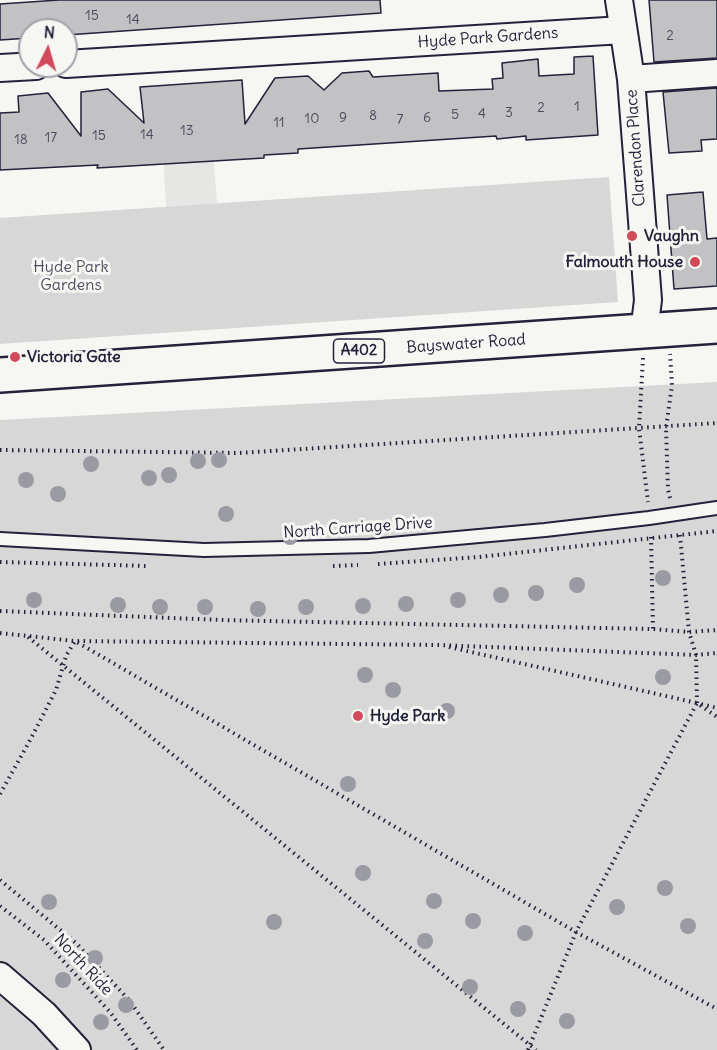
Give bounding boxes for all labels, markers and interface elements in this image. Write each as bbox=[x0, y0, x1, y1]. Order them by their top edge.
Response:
house number: 15 bbox=[85, 8, 99, 24]
house number: 14 bbox=[126, 12, 140, 28]
north arrow bbox=[18, 18, 78, 78]
text: N bbox=[43, 22, 56, 43]
street label: Hyde Park Gardens bbox=[417, 24, 559, 52]
house number: 2 bbox=[666, 28, 674, 44]
street label: Clarendon Place bbox=[622, 89, 650, 207]
house number: 1 bbox=[574, 99, 580, 115]
house number: 2 bbox=[537, 100, 545, 116]
house number: 3 bbox=[505, 105, 513, 121]
house number: 4 bbox=[478, 106, 486, 122]
house number: 5 bbox=[451, 107, 459, 123]
house number: 8 bbox=[369, 108, 377, 124]
house number: 9 bbox=[339, 110, 347, 126]
house number: 6 bbox=[423, 110, 431, 126]
house number: 10 bbox=[305, 111, 319, 127]
house number: 7 bbox=[397, 112, 403, 128]
house number: 11 bbox=[273, 115, 285, 131]
house number: 13 bbox=[180, 123, 194, 139]
house number: 14 bbox=[140, 127, 154, 143]
house number: 15 bbox=[92, 128, 106, 144]
house number: 17 bbox=[45, 130, 57, 146]
house number: 18 bbox=[14, 132, 28, 148]
place label: Vaughn bbox=[644, 226, 699, 246]
marker: Vaughn bbox=[625, 229, 639, 243]
place label: Falmouth House bbox=[565, 252, 683, 272]
marker: Falmouth House bbox=[688, 255, 702, 269]
park label: Hyde Park Gardens bbox=[33, 257, 109, 295]
street label: Bayswater Road bbox=[406, 330, 526, 358]
road number: A402 bbox=[334, 339, 385, 363]
place label: Victoria Gate bbox=[27, 347, 121, 367]
marker: Victoria Gate bbox=[8, 350, 22, 364]
street label: North Carriage Drive bbox=[283, 513, 433, 543]
place label: Hyde Park bbox=[370, 706, 445, 726]
marker: Hyde Park bbox=[351, 709, 365, 723]
street label: North Ride bbox=[50, 930, 116, 1000]

